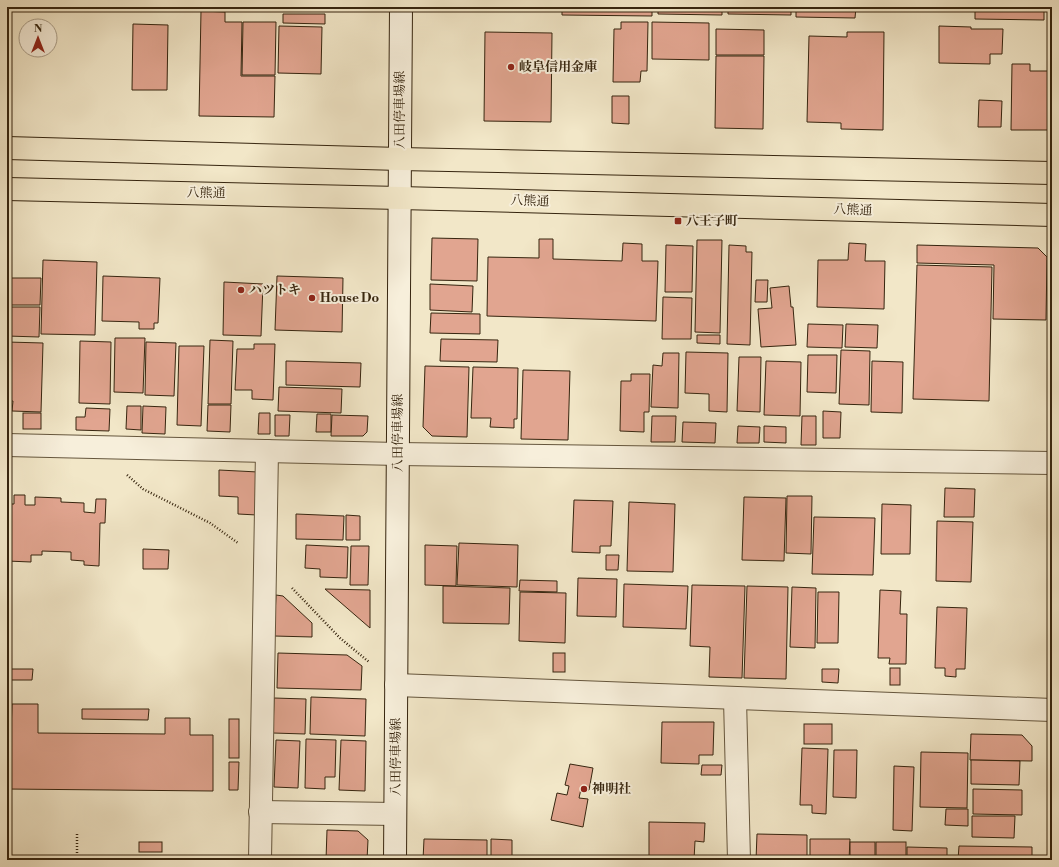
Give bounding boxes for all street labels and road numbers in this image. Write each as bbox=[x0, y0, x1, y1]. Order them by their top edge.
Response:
street label: 八田停車場線 bbox=[392, 71, 408, 149]
street label: 八熊通 bbox=[186, 185, 226, 201]
street label: 八熊通 bbox=[510, 192, 550, 210]
street label: 八熊通 bbox=[833, 201, 873, 219]
street label: 八田停車場線 bbox=[390, 394, 406, 472]
street label: 八田停車場線 bbox=[388, 718, 404, 796]

